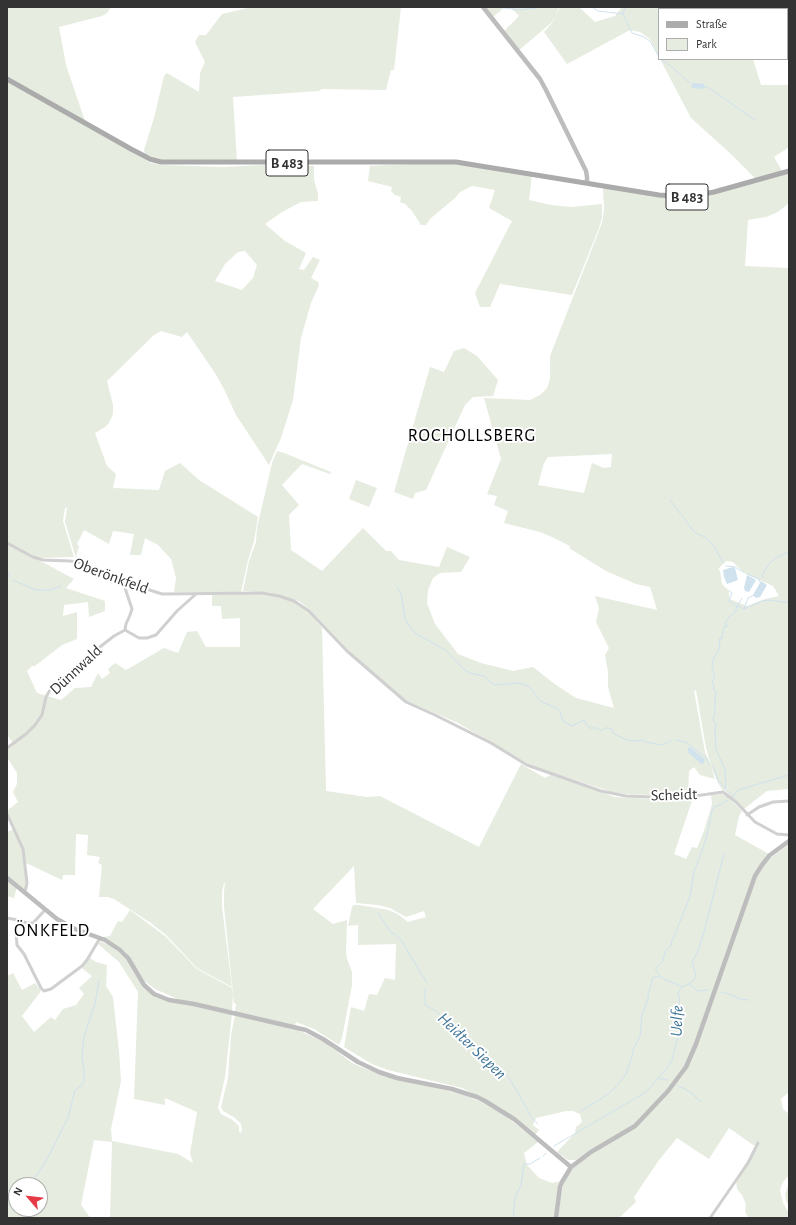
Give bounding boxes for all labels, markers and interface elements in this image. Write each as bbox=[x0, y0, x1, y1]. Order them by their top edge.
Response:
legend bbox=[658, 8, 788, 60]
text: Straße bbox=[696, 18, 727, 30]
text: Park bbox=[696, 38, 717, 50]
road number: B 483 bbox=[266, 150, 308, 176]
road number: B 483 bbox=[666, 184, 708, 210]
district label: ROCHOLLSBERG bbox=[408, 425, 536, 447]
street label: Oberönkfeld bbox=[71, 554, 151, 598]
street label: Dünnwald bbox=[46, 641, 106, 699]
street label: Scheidt bbox=[651, 785, 697, 805]
district label: ÖNKFELD bbox=[14, 920, 90, 942]
water label: Uelfe bbox=[666, 1005, 688, 1037]
water label: Heidter Siepen bbox=[433, 1008, 511, 1084]
north arrow bbox=[8, 1177, 48, 1217]
text: N bbox=[11, 1186, 24, 1198]

